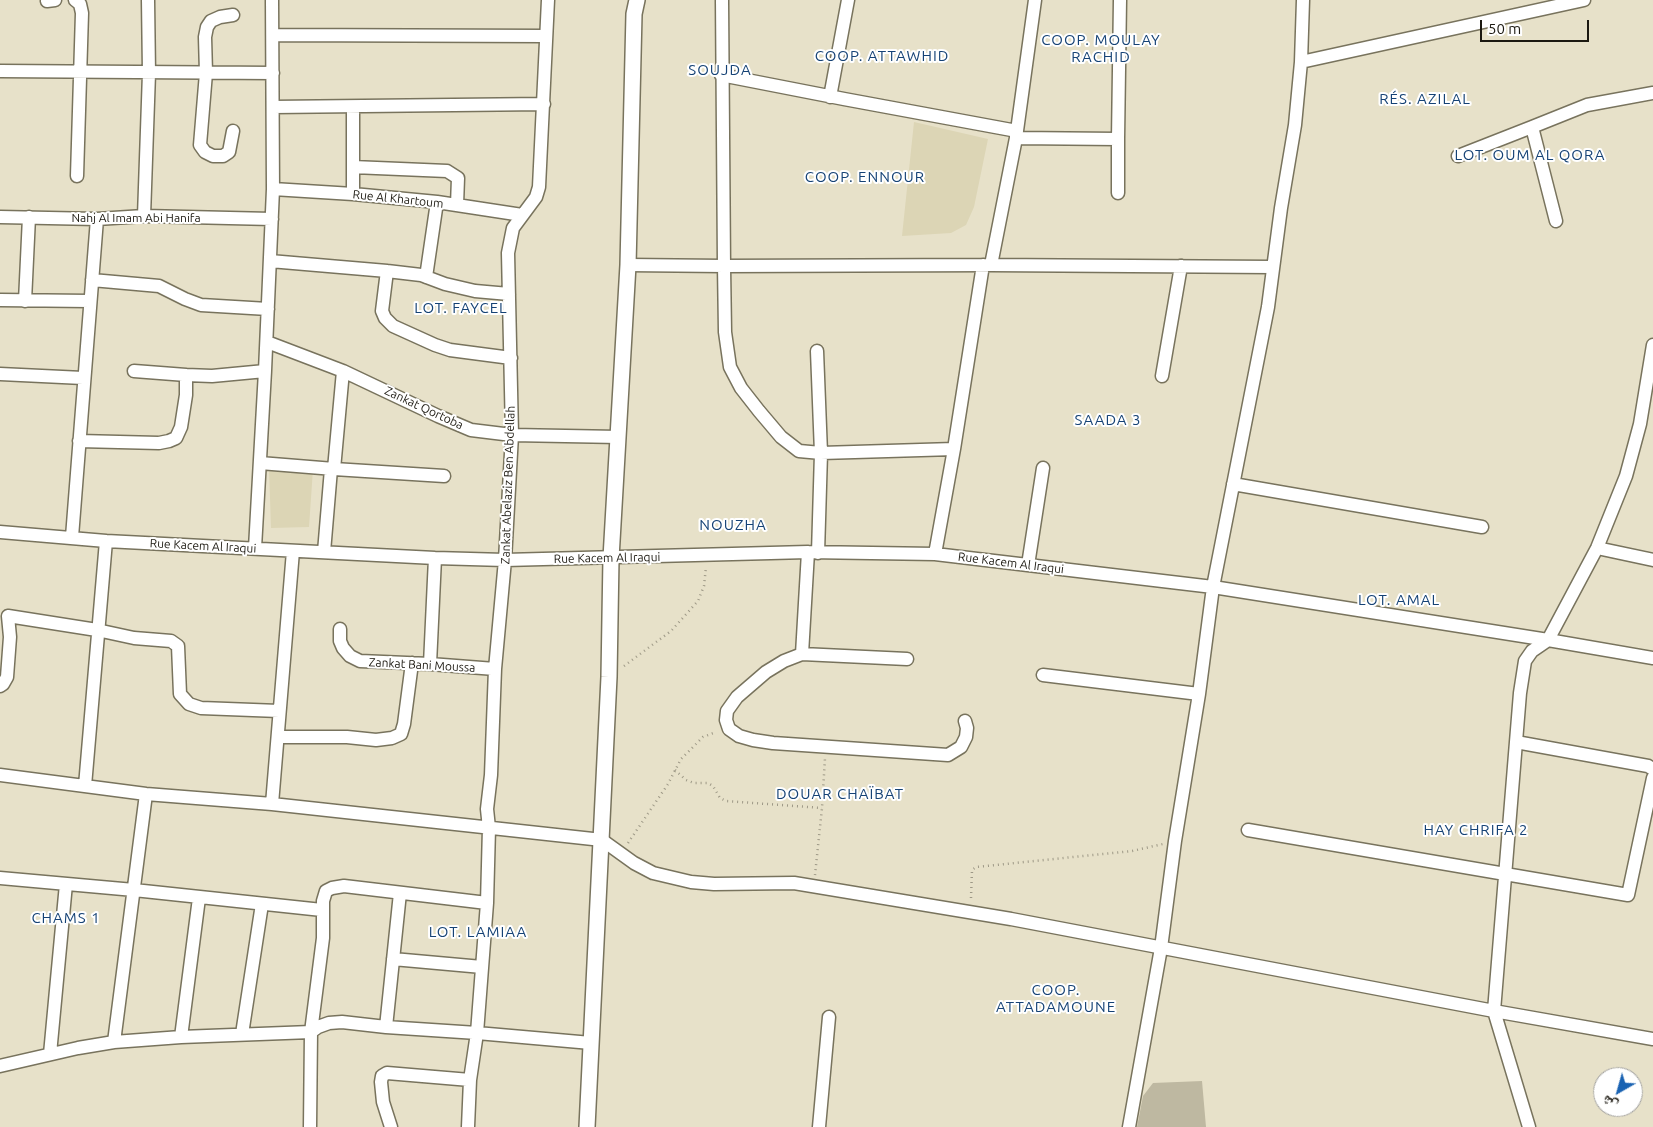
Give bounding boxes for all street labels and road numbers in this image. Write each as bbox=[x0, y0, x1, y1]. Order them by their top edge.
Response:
street label: Rue Al Khartoum bbox=[352, 187, 444, 211]
street label: Nahj Al Imam Abi Hanifa bbox=[71, 211, 201, 225]
street label: Zankat Qortoba bbox=[382, 383, 466, 433]
street label: Zankat Abelaziz Ben Abdellah bbox=[498, 405, 518, 565]
street label: Rue Kacem Al Iraqui bbox=[149, 536, 257, 556]
street label: Rue Kacem Al Iraqui bbox=[957, 549, 1065, 577]
street label: Rue Kacem Al Iraqui bbox=[554, 550, 660, 566]
street label: Zankat Bani Moussa bbox=[368, 655, 476, 675]

